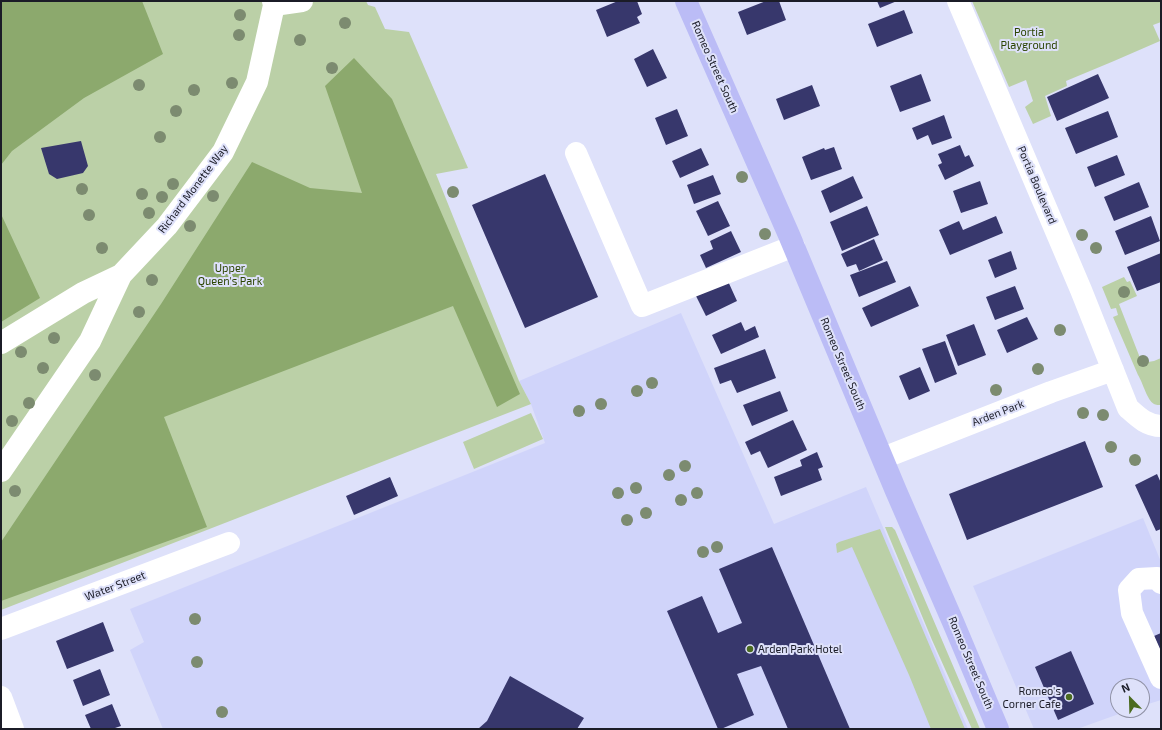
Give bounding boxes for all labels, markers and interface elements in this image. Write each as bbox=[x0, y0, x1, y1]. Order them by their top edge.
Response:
street label: Romeo Street South bbox=[689, 19, 741, 115]
park label: Portia Playground bbox=[1000, 25, 1058, 51]
street label: Richard Monette Way bbox=[155, 142, 231, 236]
street label: Portia Boulevard bbox=[1015, 144, 1059, 226]
park label: Upper Queen's Park bbox=[198, 261, 262, 287]
street label: Romeo Street South bbox=[817, 316, 869, 412]
street label: Arden Park bbox=[970, 397, 1026, 429]
street label: Water Street bbox=[83, 568, 147, 604]
street label: Romeo Street South bbox=[945, 615, 997, 711]
place label: Arden Park Hotel bbox=[758, 642, 842, 656]
marker: Arden Park Hotel bbox=[745, 644, 755, 654]
north arrow bbox=[1110, 678, 1150, 718]
text: N bbox=[1119, 680, 1132, 695]
place label: Romeo's Corner Cafe bbox=[1003, 684, 1061, 710]
marker: Romeo's Corner Cafe bbox=[1064, 692, 1074, 702]

